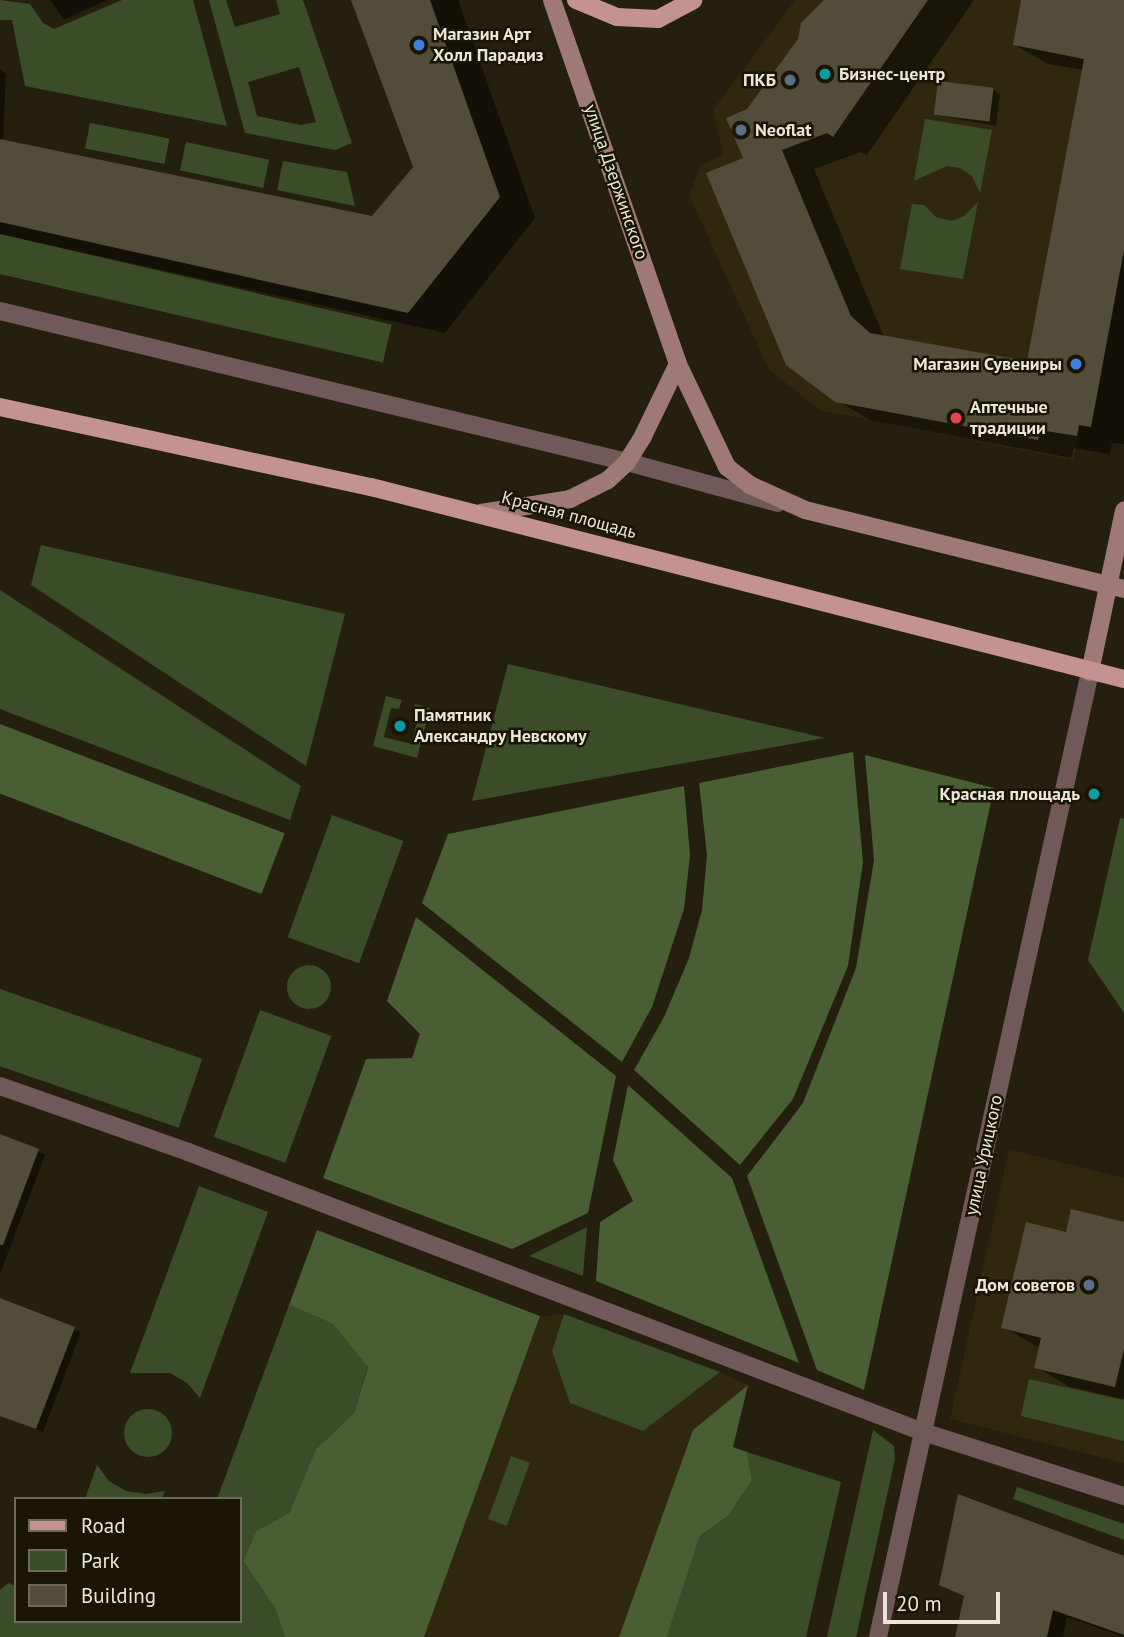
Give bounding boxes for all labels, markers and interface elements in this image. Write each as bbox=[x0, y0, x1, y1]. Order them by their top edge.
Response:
place label: Магазин Арт Холл Парадиз bbox=[433, 24, 544, 66]
marker: Магазин Арт Холл Парадиз bbox=[411, 37, 427, 53]
place label: Бизнес-центр bbox=[839, 63, 945, 85]
marker: Бизнес-центр bbox=[817, 66, 833, 82]
place label: ПКБ bbox=[743, 69, 776, 91]
marker: ПКБ bbox=[782, 72, 798, 88]
street label: улица Дзержинского bbox=[579, 101, 653, 263]
place label: Neoflat bbox=[755, 119, 811, 141]
marker: Neoflat bbox=[733, 122, 749, 138]
place label: Магазин Сувениры bbox=[913, 353, 1062, 375]
marker: Магазин Сувениры bbox=[1068, 356, 1084, 372]
place label: Аптечные традиции bbox=[970, 397, 1048, 440]
marker: Аптечные традиции bbox=[948, 410, 964, 426]
street label: Красная площадь bbox=[499, 487, 639, 543]
place label: Памятник Александру Невскому bbox=[414, 705, 587, 748]
marker: Памятник Александру Невскому bbox=[392, 718, 408, 734]
place label: Красная площадь bbox=[940, 783, 1080, 805]
marker: Красная площадь bbox=[1086, 786, 1102, 802]
street label: улица Урицкого bbox=[961, 1093, 1007, 1217]
place label: Дом советов bbox=[975, 1274, 1075, 1296]
marker: Дом советов bbox=[1081, 1277, 1097, 1293]
legend bbox=[14, 1497, 242, 1623]
text: Road bbox=[81, 1512, 125, 1539]
text: Park bbox=[81, 1547, 120, 1574]
scale bar bbox=[886, 1578, 1003, 1622]
text: Building bbox=[81, 1582, 156, 1609]
text: 20 m bbox=[896, 1590, 942, 1617]

